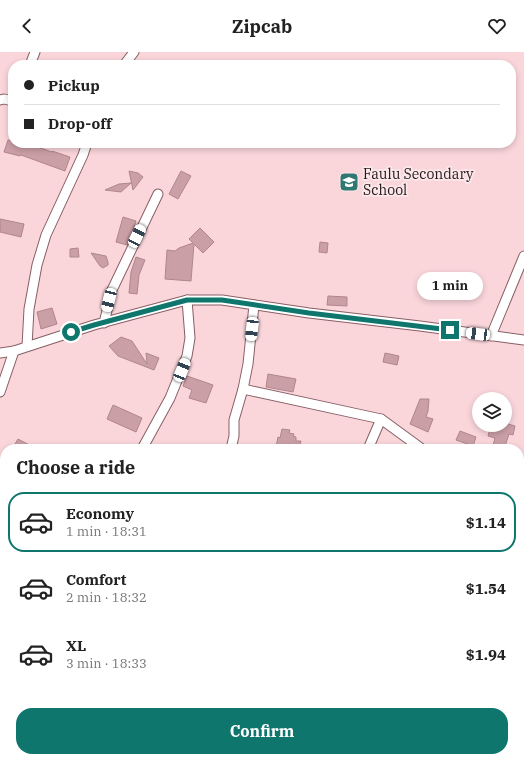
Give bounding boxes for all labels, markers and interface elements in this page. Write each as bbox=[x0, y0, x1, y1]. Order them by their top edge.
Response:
icon: back bbox=[16, 15, 38, 37]
text: Zipcab bbox=[232, 15, 292, 38]
icon: heart bbox=[486, 15, 508, 37]
text: Pickup bbox=[48, 76, 100, 95]
text: Drop-off bbox=[48, 114, 112, 133]
place label: Faulu Secondary School bbox=[363, 165, 474, 199]
school or university icon: Faulu Secondary School bbox=[338, 171, 360, 193]
car bbox=[126, 223, 148, 249]
callout: 1 min bbox=[417, 272, 483, 300]
text: 1 min bbox=[432, 277, 468, 294]
car bbox=[100, 287, 118, 313]
car bbox=[245, 316, 259, 342]
route end bbox=[441, 321, 459, 339]
route start bbox=[62, 323, 80, 341]
car bbox=[465, 327, 491, 341]
car bbox=[172, 357, 192, 383]
map controls bbox=[472, 392, 512, 432]
button: layers bbox=[472, 392, 512, 432]
text: Choose a ride bbox=[16, 456, 135, 479]
icon: car bbox=[18, 504, 54, 540]
text: Economy bbox=[66, 504, 134, 523]
text: $1.14 bbox=[466, 513, 506, 532]
text: 1 min · 18:31 bbox=[66, 523, 147, 540]
icon: car bbox=[18, 570, 54, 606]
text: Comfort bbox=[66, 570, 126, 589]
text: $1.54 bbox=[466, 579, 506, 598]
text: 2 min · 18:32 bbox=[66, 589, 147, 606]
icon: car bbox=[18, 636, 54, 672]
text: XL bbox=[66, 636, 86, 655]
text: $1.94 bbox=[466, 645, 506, 664]
text: 3 min · 18:33 bbox=[66, 655, 147, 672]
button: Confirm bbox=[16, 708, 508, 754]

